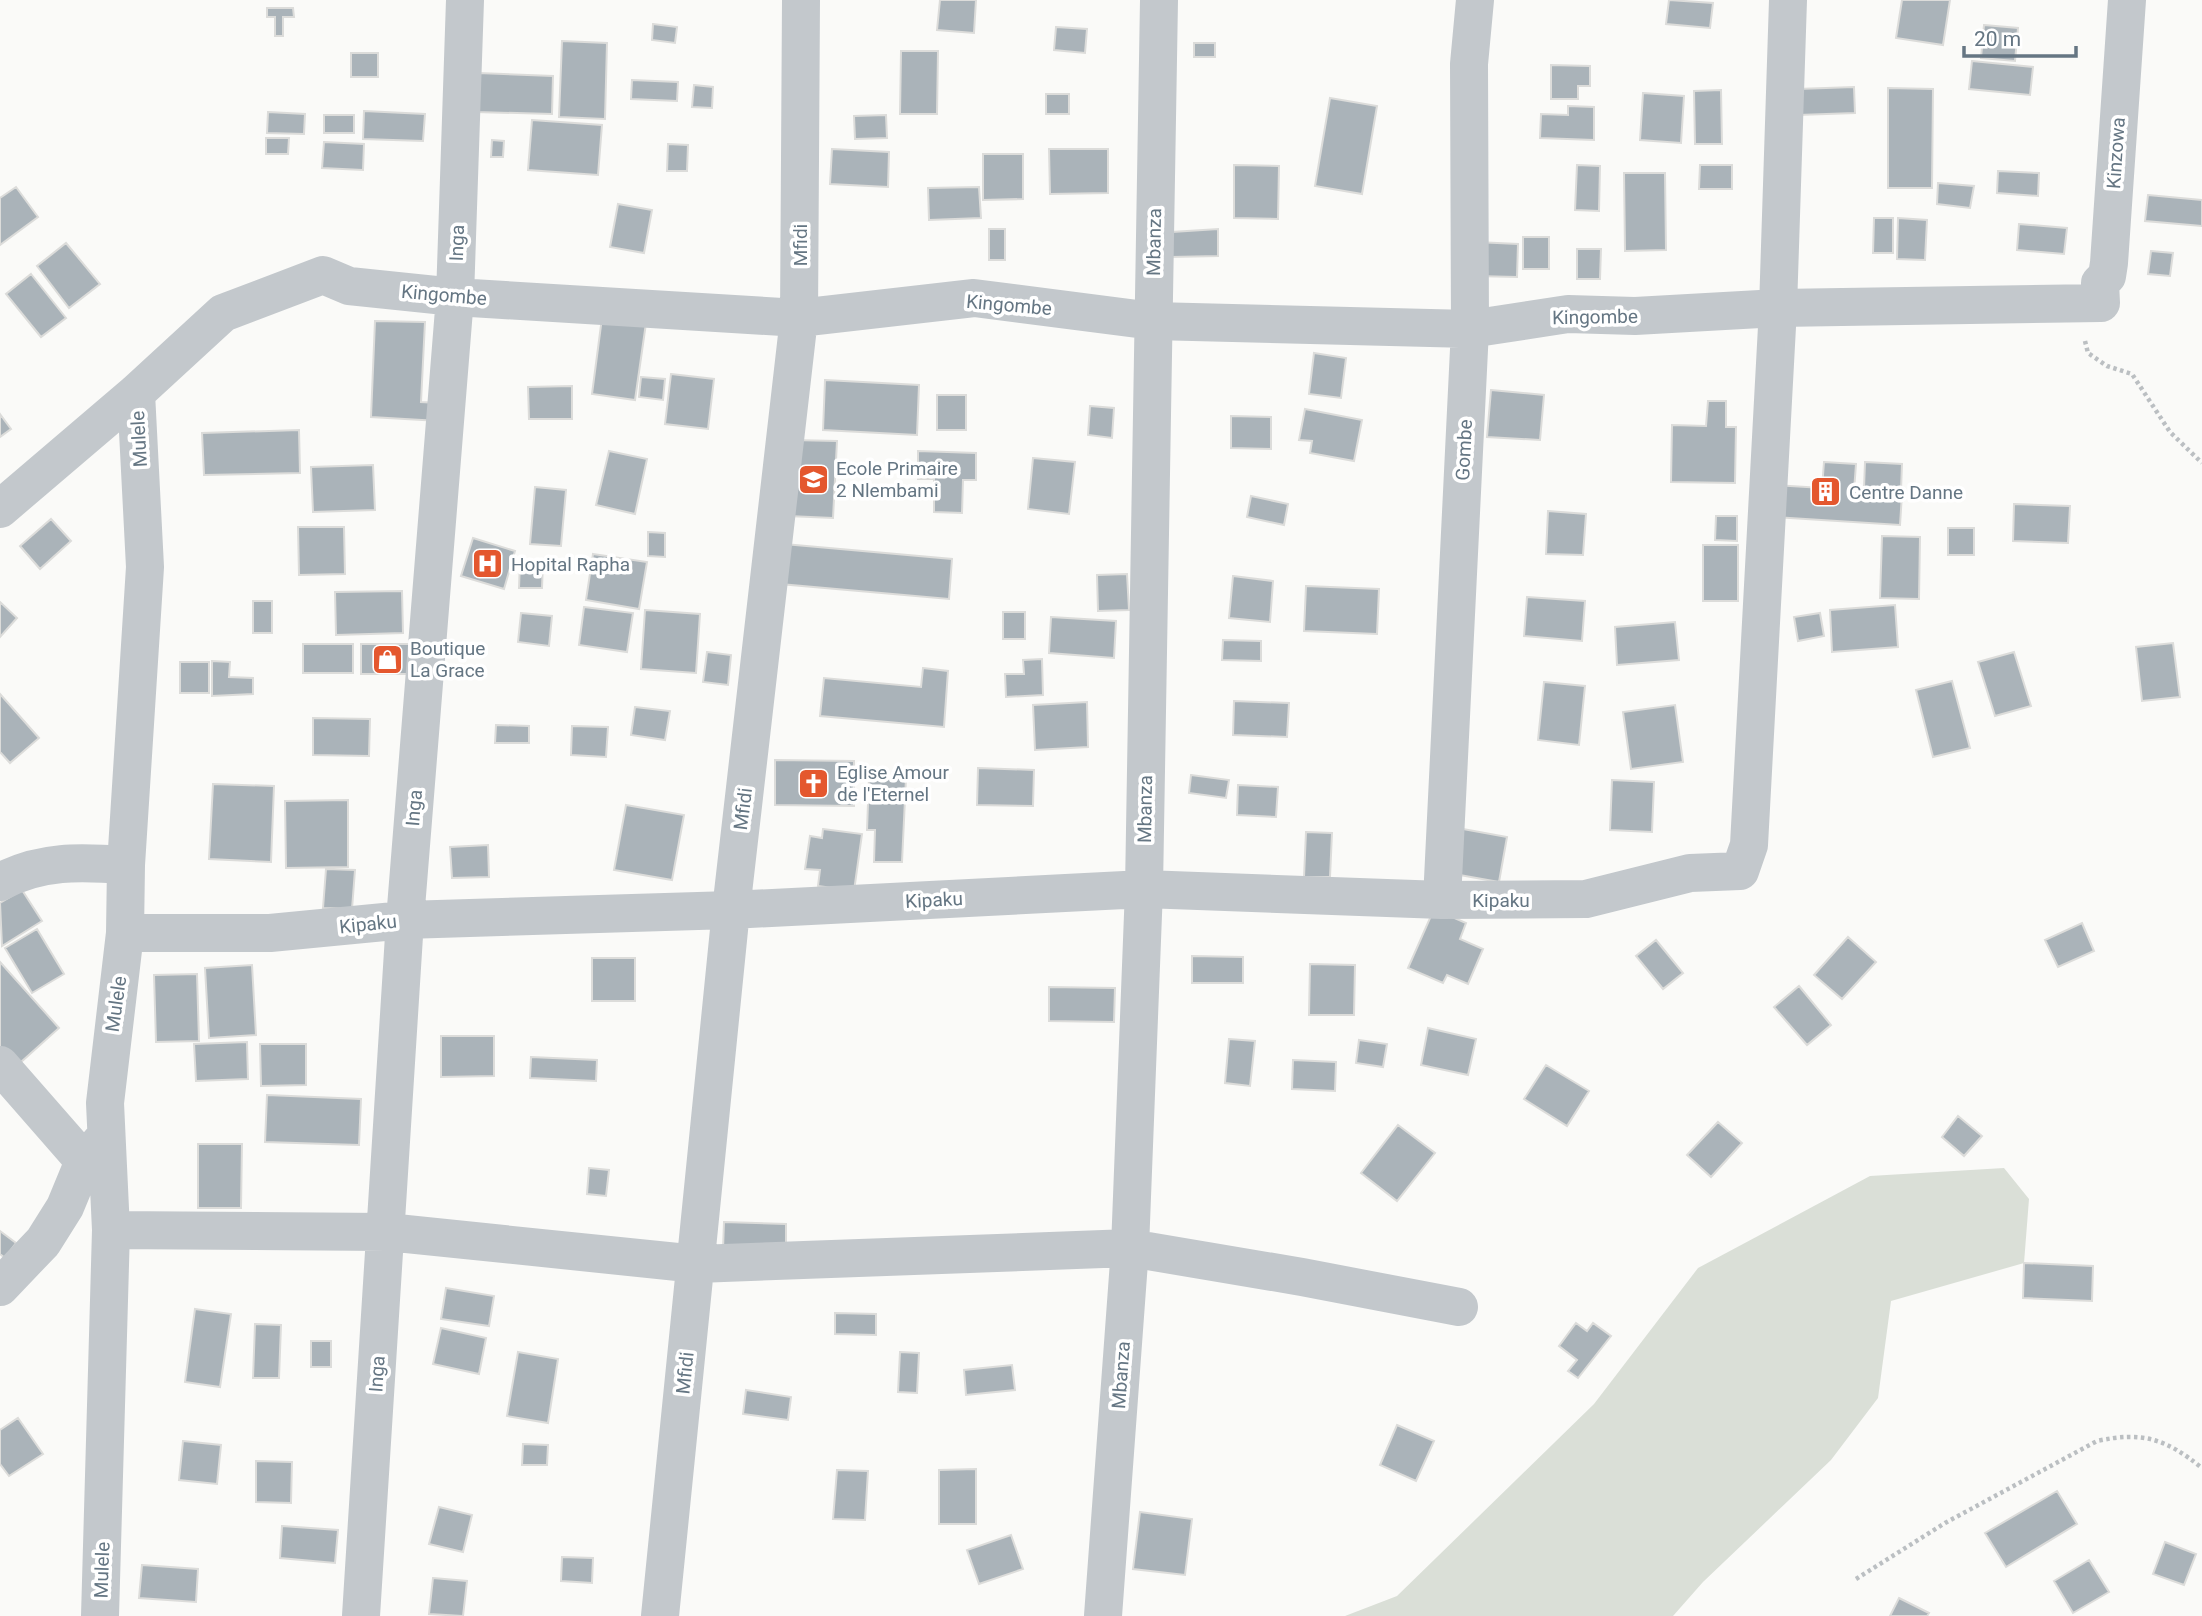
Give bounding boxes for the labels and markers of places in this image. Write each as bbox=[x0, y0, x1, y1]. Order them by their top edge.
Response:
place label: Ecole Primaire 2 Nlembami bbox=[836, 457, 958, 502]
school or university icon: Ecole Primaire 2 Nlembami bbox=[796, 462, 830, 496]
building icon: Centre Danne bbox=[1809, 475, 1843, 509]
place label: Centre Danne bbox=[1849, 481, 1963, 504]
hospital icon: Hopital Rapha bbox=[471, 547, 505, 581]
place label: Hopital Rapha bbox=[511, 553, 630, 576]
place label: Boutique La Grace bbox=[410, 637, 485, 682]
shop icon: Boutique La Grace bbox=[370, 642, 404, 676]
place label: Eglise Amour de l'Eternel bbox=[837, 761, 949, 806]
church icon: Eglise Amour de l'Eternel bbox=[797, 766, 831, 800]

